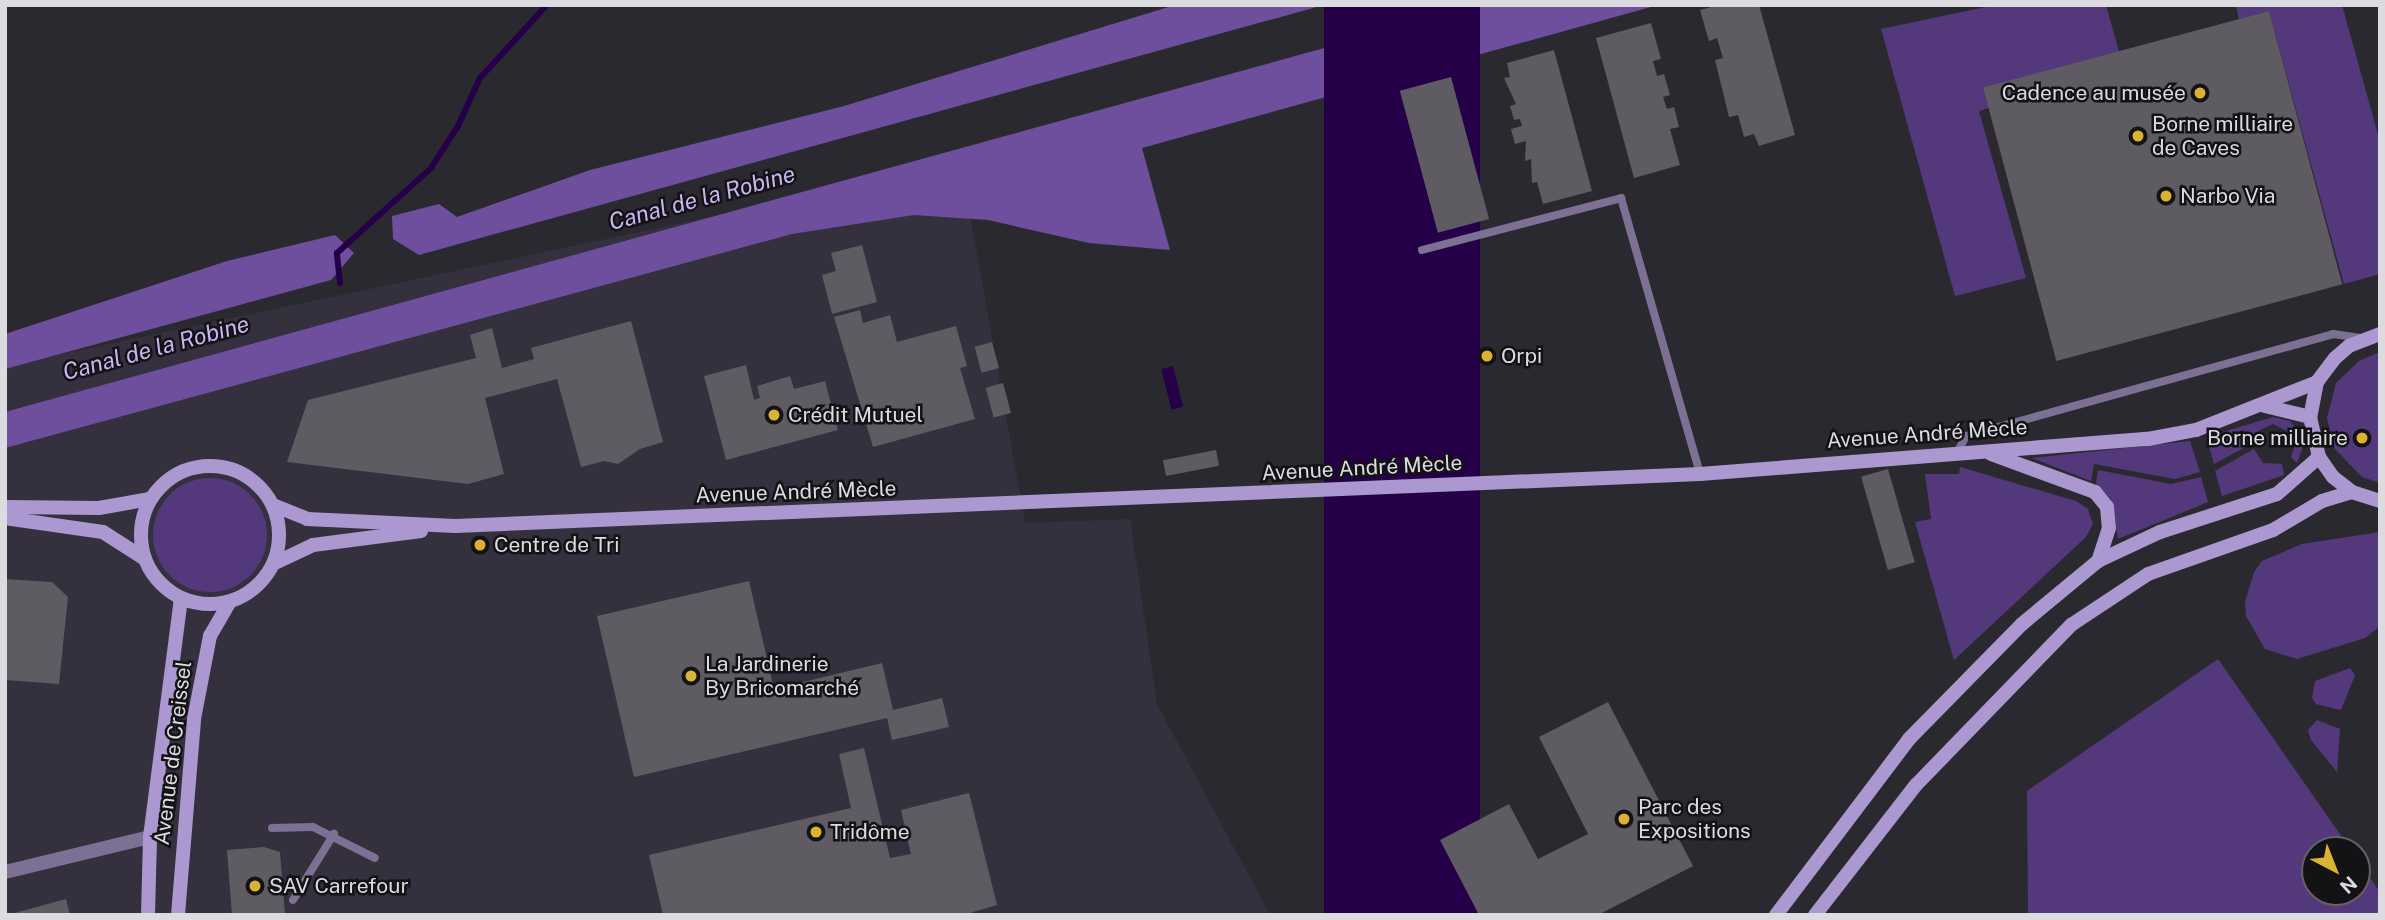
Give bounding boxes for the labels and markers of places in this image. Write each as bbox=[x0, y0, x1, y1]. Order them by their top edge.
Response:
place label: Cadence au musée bbox=[2002, 80, 2186, 106]
marker: Cadence au musée bbox=[2192, 85, 2208, 101]
place label: Borne milliaire de Caves bbox=[2152, 111, 2293, 161]
marker: Borne milliaire de Caves bbox=[2130, 128, 2146, 144]
place label: Narbo Via bbox=[2180, 183, 2276, 209]
marker: Narbo Via bbox=[2158, 188, 2174, 204]
place label: Orpi bbox=[1501, 343, 1542, 369]
marker: Orpi bbox=[1479, 348, 1495, 364]
place label: Crédit Mutuel bbox=[788, 402, 923, 428]
marker: Crédit Mutuel bbox=[766, 407, 782, 423]
place label: Borne milliaire bbox=[2207, 425, 2348, 451]
marker: Borne milliaire bbox=[2354, 430, 2370, 446]
place label: Centre de Tri bbox=[494, 532, 620, 558]
marker: Centre de Tri bbox=[472, 537, 488, 553]
place label: La Jardinerie By Bricomarché bbox=[705, 651, 859, 701]
marker: La Jardinerie By Bricomarché bbox=[683, 668, 699, 684]
place label: Parc des Expositions bbox=[1638, 794, 1751, 844]
marker: Parc des Expositions bbox=[1616, 811, 1632, 827]
place label: Tridôme bbox=[830, 819, 910, 845]
marker: Tridôme bbox=[808, 824, 824, 840]
place label: SAV Carrefour bbox=[269, 873, 409, 899]
marker: SAV Carrefour bbox=[247, 878, 263, 894]

